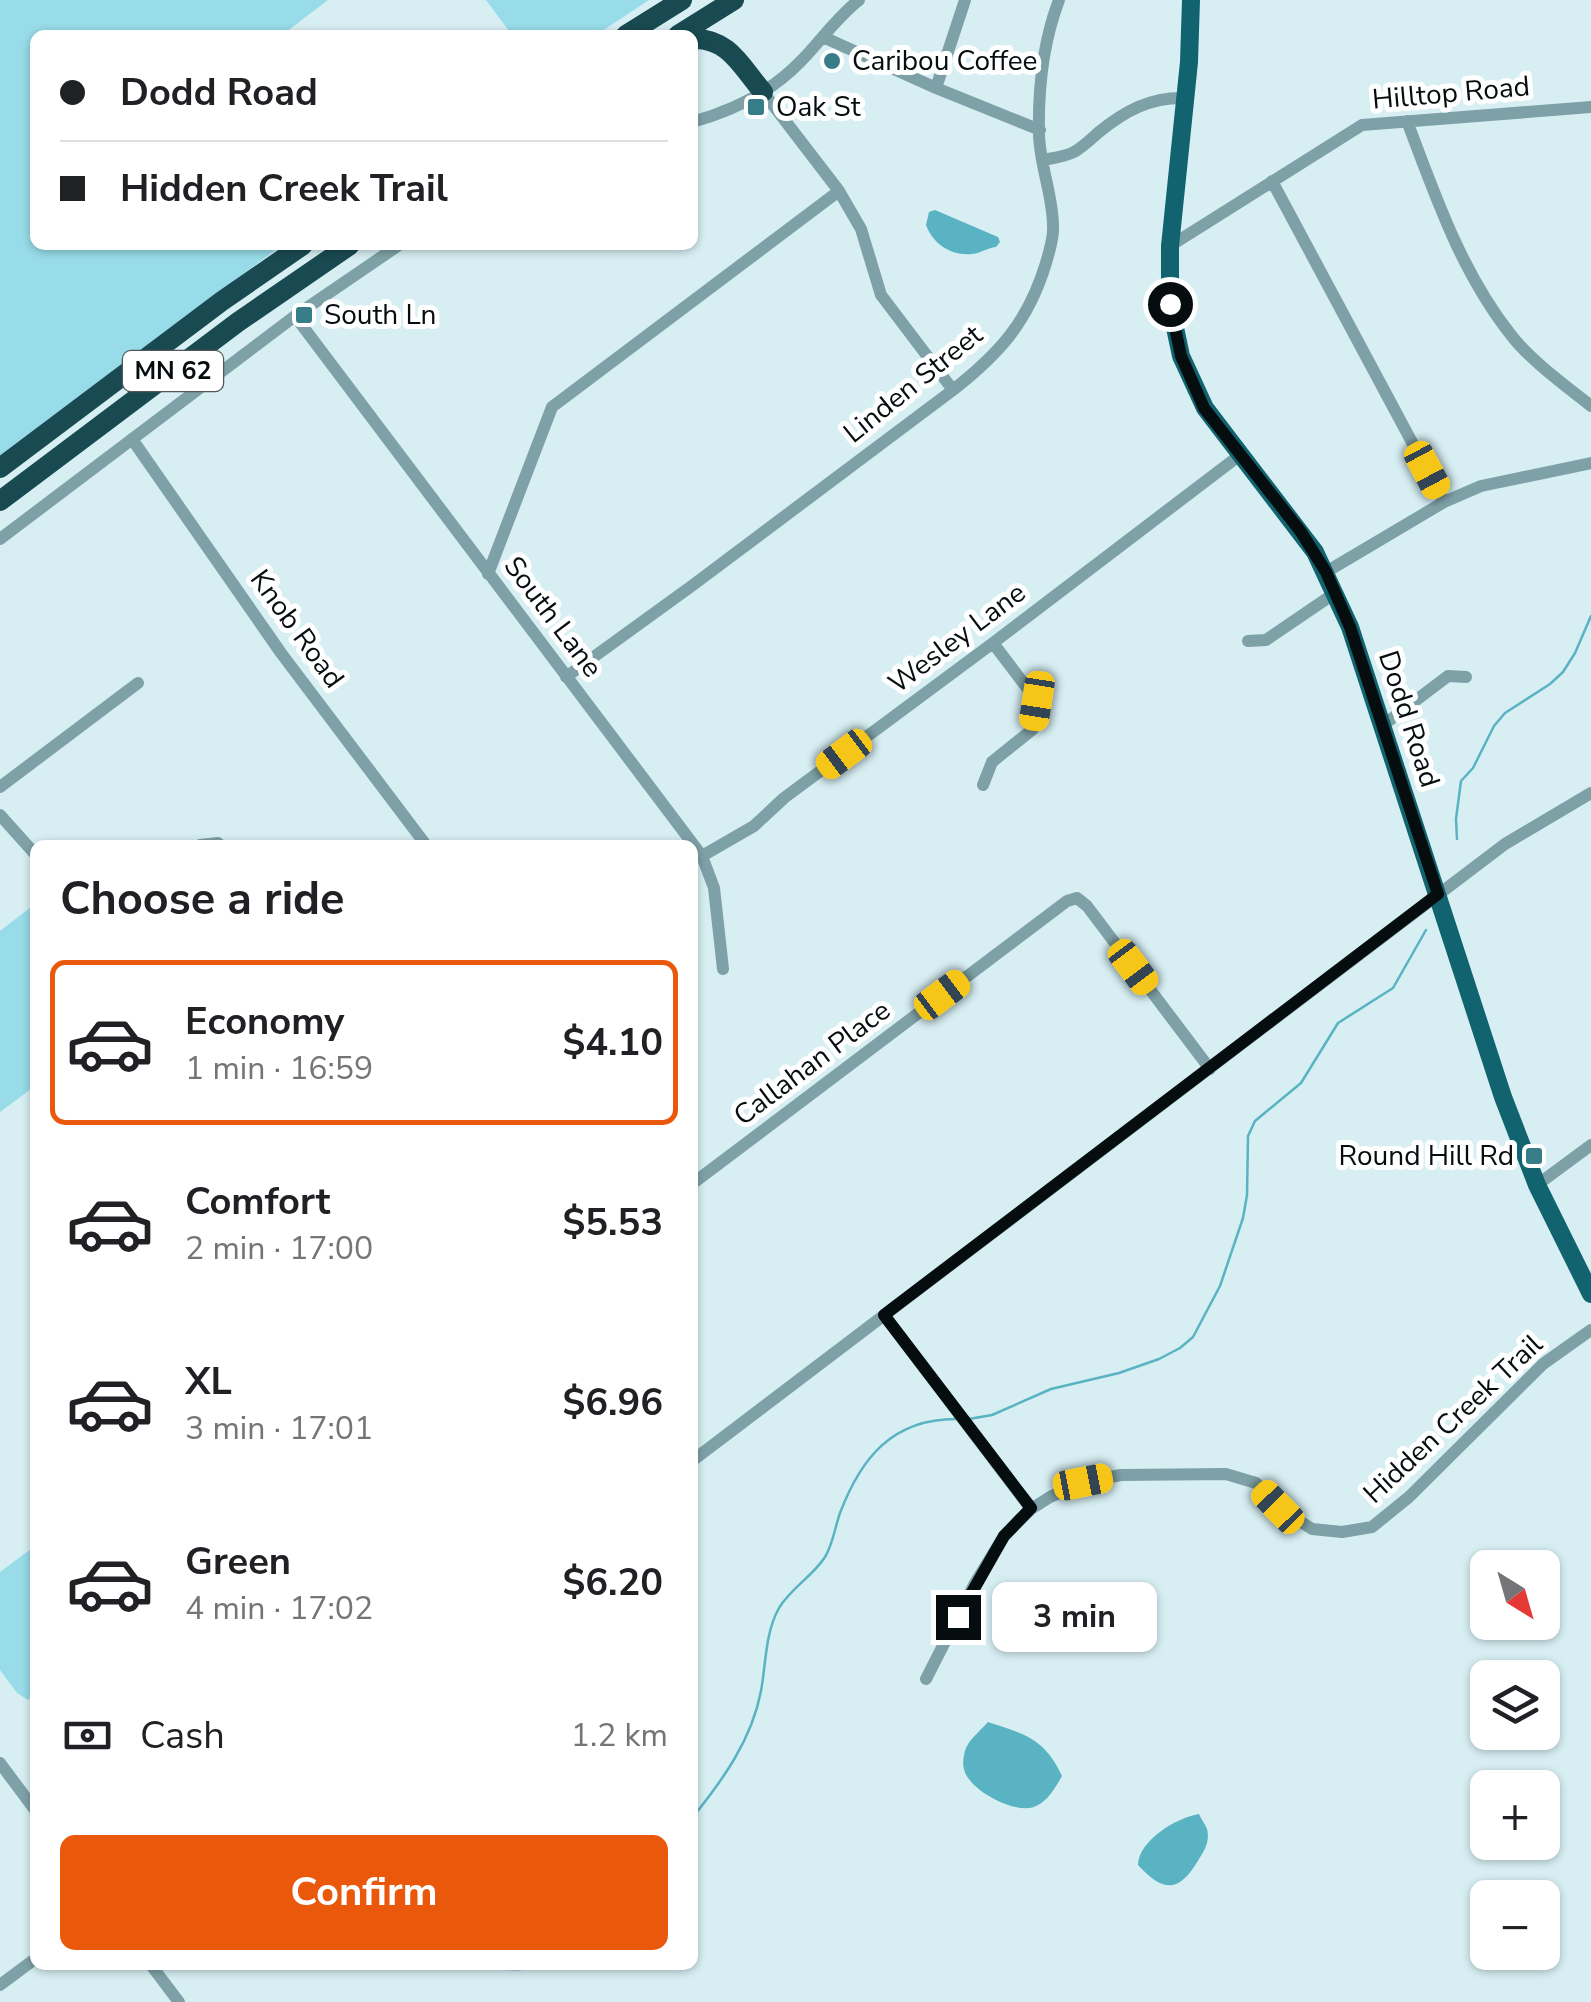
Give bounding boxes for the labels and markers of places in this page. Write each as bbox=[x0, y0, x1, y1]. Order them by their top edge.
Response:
place label: Caribou Coffee bbox=[852, 42, 1037, 80]
marker: Caribou Coffee bbox=[821, 50, 843, 72]
place label: Oak St bbox=[776, 88, 861, 126]
marker: Oak St bbox=[745, 96, 767, 118]
place label: South Ln bbox=[324, 296, 437, 334]
marker: South Ln bbox=[293, 304, 315, 326]
place label: Round Hill Rd bbox=[1339, 1137, 1514, 1175]
marker: Round Hill Rd bbox=[1523, 1145, 1545, 1167]

